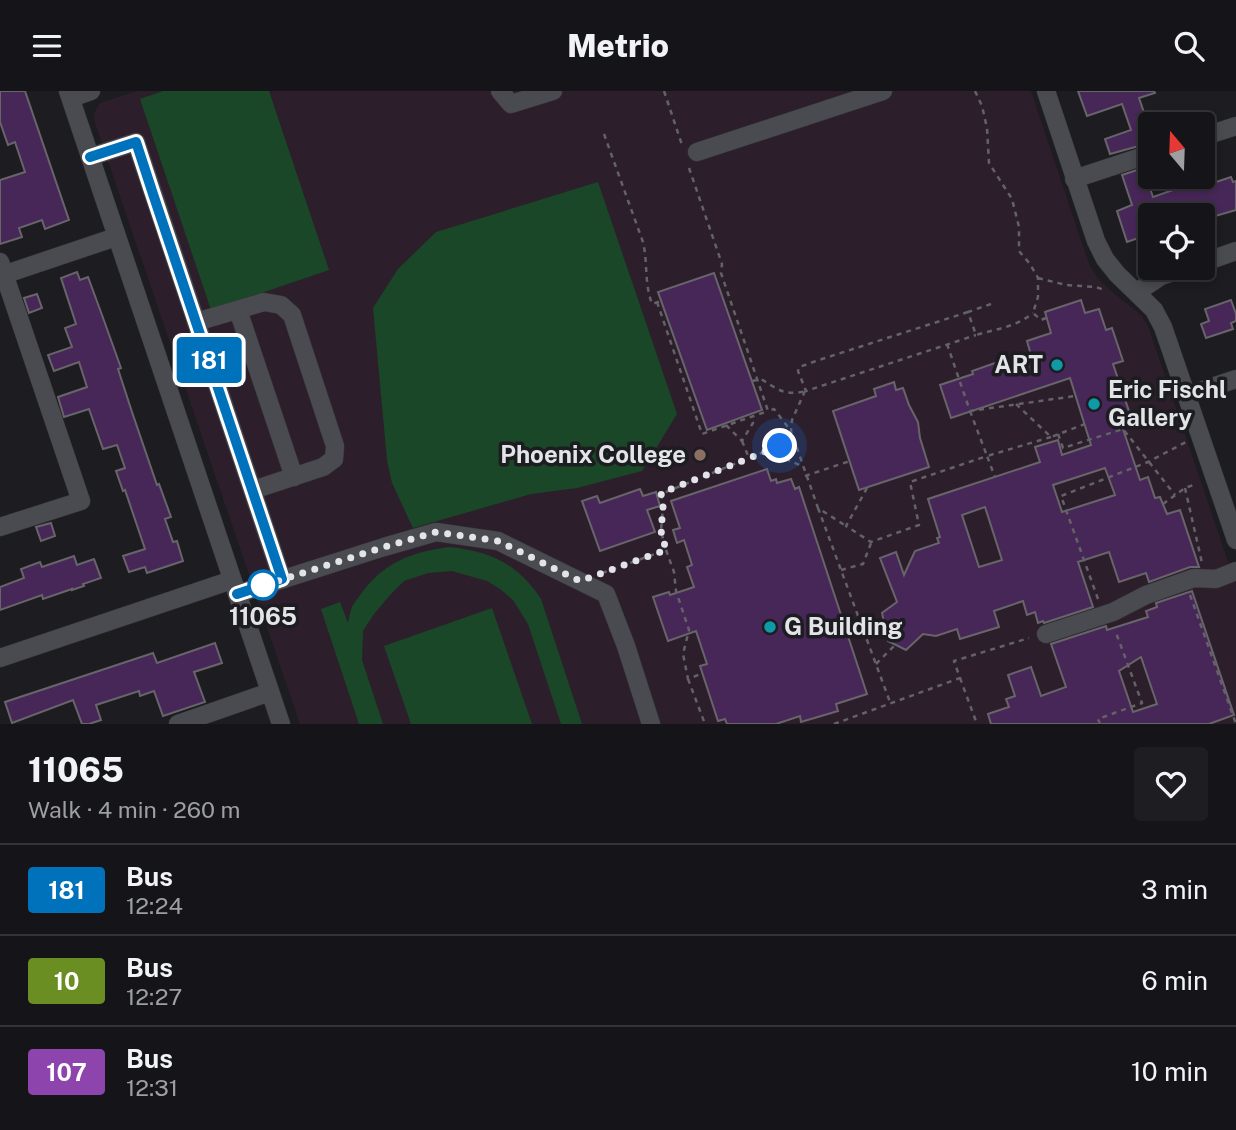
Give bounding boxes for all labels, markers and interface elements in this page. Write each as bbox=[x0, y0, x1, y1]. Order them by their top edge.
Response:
icon: menu bbox=[28, 27, 66, 65]
text: Metrio bbox=[567, 27, 669, 64]
icon: search bbox=[1170, 27, 1208, 65]
north arrow bbox=[1138, 112, 1214, 189]
map controls bbox=[1138, 112, 1215, 280]
button: locate bbox=[1138, 203, 1215, 280]
line badge: 181 bbox=[169, 337, 249, 383]
text: 181 bbox=[191, 346, 227, 374]
place label: ART bbox=[994, 350, 1043, 378]
marker: ART bbox=[1049, 357, 1065, 373]
place label: Eric Fischl Gallery bbox=[1108, 375, 1227, 431]
marker: Eric Fischl Gallery bbox=[1086, 396, 1102, 412]
your location bbox=[762, 428, 797, 463]
place label: Phoenix College bbox=[500, 440, 686, 468]
marker: Phoenix College bbox=[692, 447, 708, 463]
marker: 11065 bbox=[248, 570, 278, 600]
place label: 11065 bbox=[229, 602, 297, 630]
place label: G Building bbox=[784, 612, 903, 640]
marker: G Building bbox=[762, 619, 778, 635]
button: heart bbox=[1134, 747, 1208, 821]
text: 11065 bbox=[28, 751, 124, 789]
text: Walk · 4 min · 260 m bbox=[28, 796, 241, 823]
text: Bus bbox=[126, 861, 173, 892]
text: 3 min bbox=[1141, 874, 1208, 905]
text: 181 bbox=[48, 876, 85, 904]
text: 12:24 bbox=[126, 892, 183, 919]
text: Bus bbox=[126, 952, 173, 983]
text: 6 min bbox=[1141, 965, 1208, 996]
text: 10 bbox=[54, 967, 79, 995]
text: 12:27 bbox=[126, 983, 182, 1010]
text: Bus bbox=[126, 1043, 173, 1074]
text: 10 min bbox=[1131, 1056, 1208, 1087]
text: 107 bbox=[46, 1058, 87, 1086]
text: 12:31 bbox=[126, 1074, 178, 1101]

